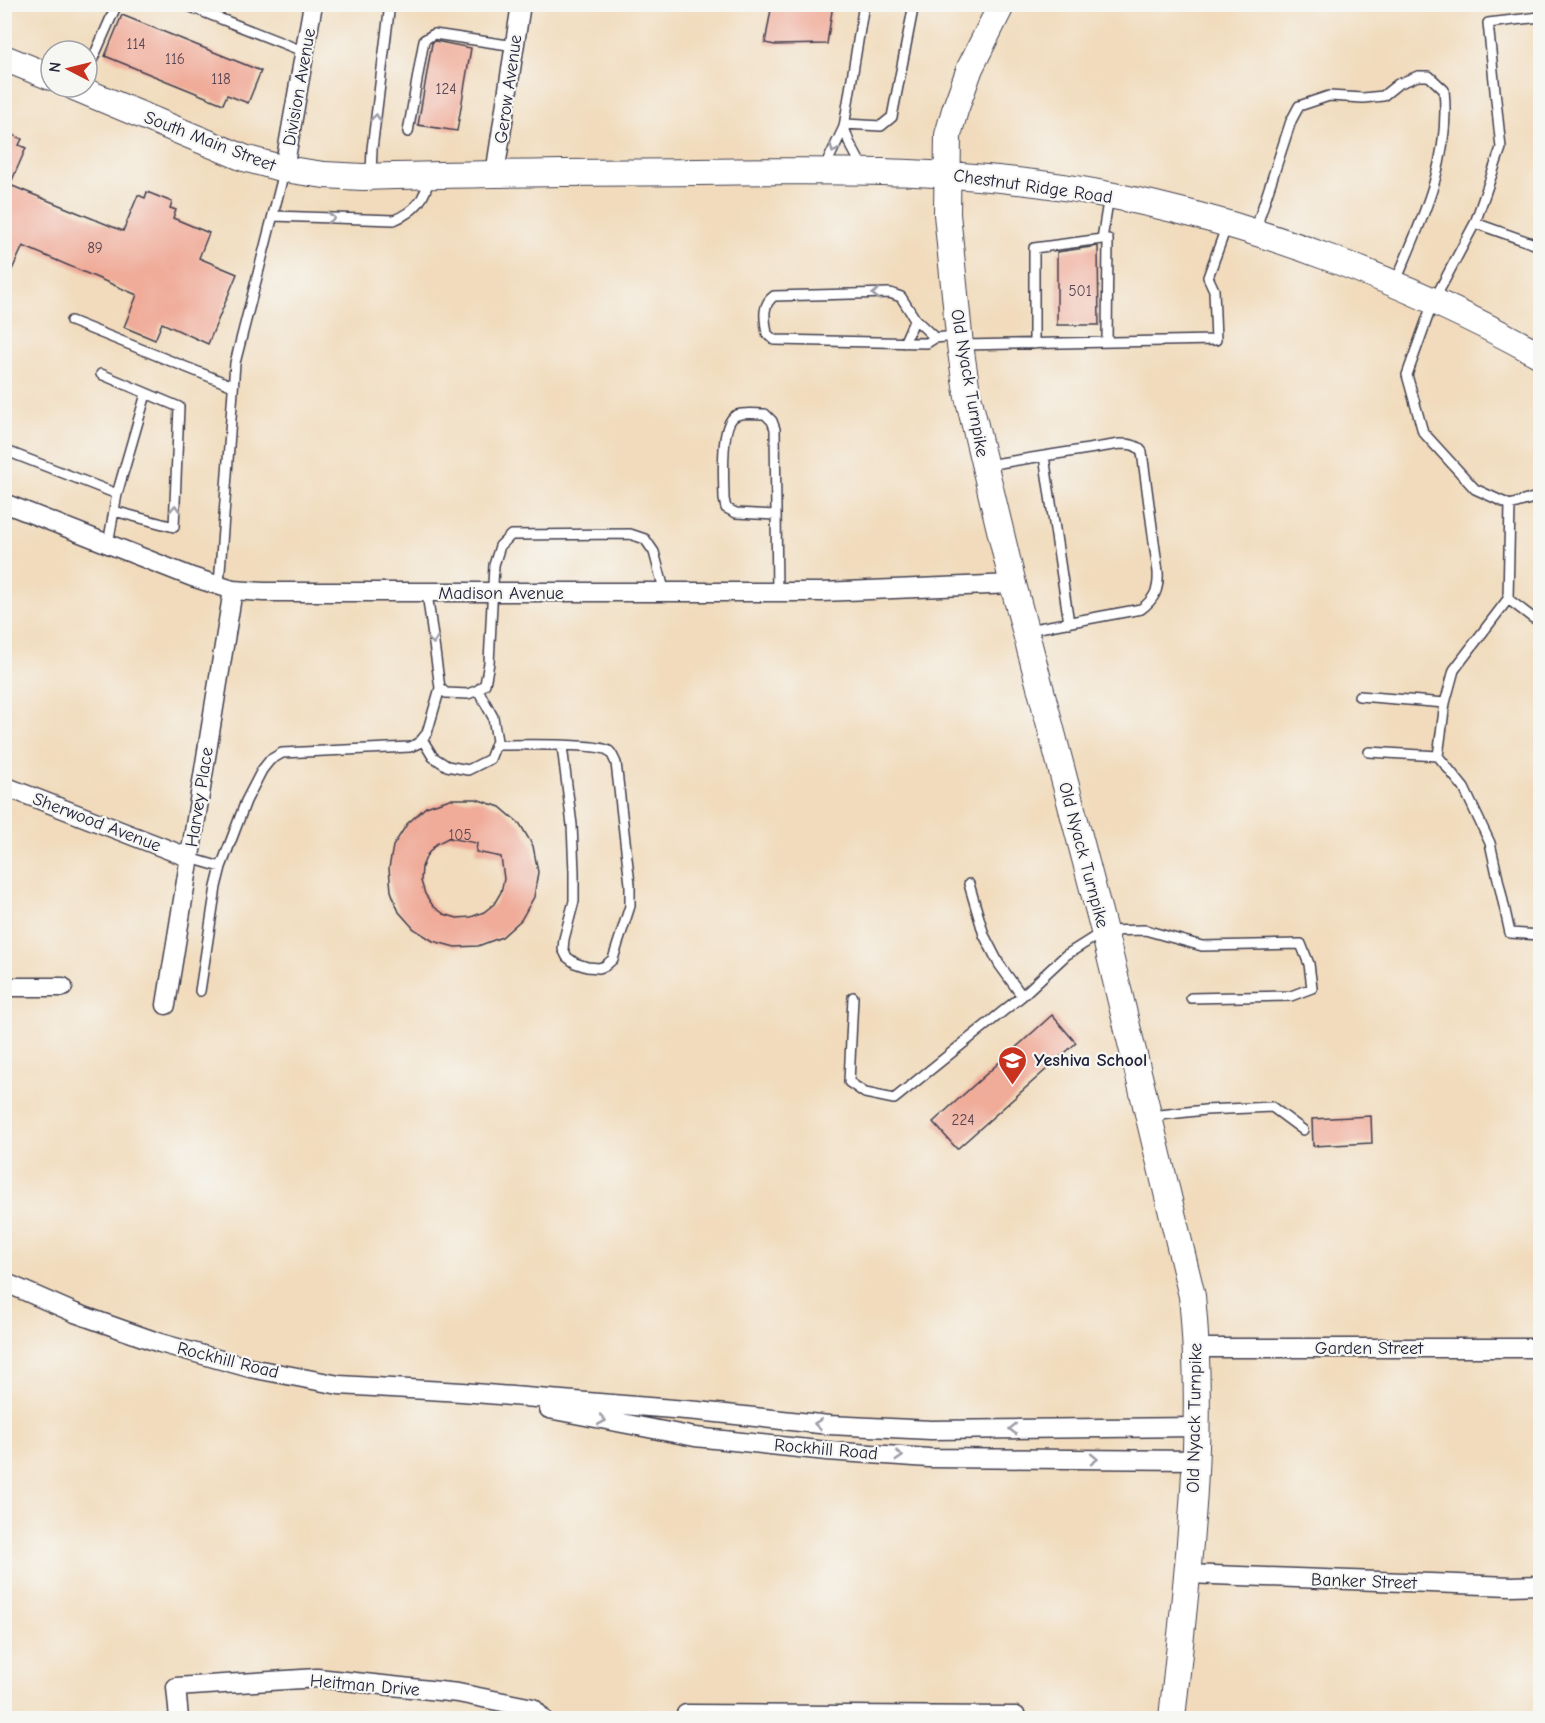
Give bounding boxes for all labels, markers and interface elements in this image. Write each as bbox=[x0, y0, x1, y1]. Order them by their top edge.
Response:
street label: Division Avenue bbox=[279, 27, 320, 147]
street label: Gerow Avenue bbox=[490, 33, 527, 145]
house number: 114 bbox=[126, 35, 146, 53]
north arrow bbox=[39, 39, 99, 99]
house number: 116 bbox=[165, 50, 185, 68]
text: N bbox=[46, 61, 65, 74]
house number: 118 bbox=[211, 70, 231, 88]
house number: 124 bbox=[436, 80, 456, 98]
street label: South Main Street bbox=[141, 107, 279, 176]
one-way arrow bbox=[369, 113, 381, 123]
one-way arrow bbox=[829, 142, 841, 153]
street label: Chestnut Ridge Road bbox=[952, 165, 1114, 208]
one-way arrow bbox=[327, 212, 336, 224]
house number: 89 bbox=[87, 239, 103, 257]
house number: 501 bbox=[1068, 282, 1092, 300]
one-way arrow bbox=[871, 287, 880, 300]
street label: Old Nyack Turnpike bbox=[946, 307, 993, 459]
one-way arrow bbox=[169, 505, 181, 514]
street label: Madison Avenue bbox=[438, 583, 564, 604]
one-way arrow bbox=[427, 636, 439, 645]
street label: Harvey Place bbox=[181, 746, 218, 848]
street label: Old Nyack Turnpike bbox=[1054, 780, 1113, 930]
street label: Sherwood Avenue bbox=[30, 788, 164, 857]
house number: 105 bbox=[448, 826, 472, 844]
school or university icon: Yeshiva School bbox=[997, 1044, 1029, 1086]
place label: Yeshiva School bbox=[1034, 1050, 1147, 1071]
house number: 224 bbox=[952, 1111, 974, 1129]
street label: Rockhill Road bbox=[175, 1338, 281, 1383]
street label: Garden Street bbox=[1315, 1338, 1424, 1359]
street label: Old Nyack Turnpike bbox=[1183, 1343, 1206, 1493]
one-way arrow bbox=[597, 1413, 607, 1425]
one-way arrow bbox=[813, 1418, 822, 1431]
one-way arrow bbox=[1008, 1423, 1017, 1435]
street label: Rockhill Road bbox=[773, 1435, 879, 1464]
one-way arrow bbox=[895, 1449, 904, 1462]
one-way arrow bbox=[1090, 1453, 1099, 1465]
street label: Banker Street bbox=[1311, 1569, 1418, 1594]
street label: Heitman Drive bbox=[309, 1670, 421, 1701]

